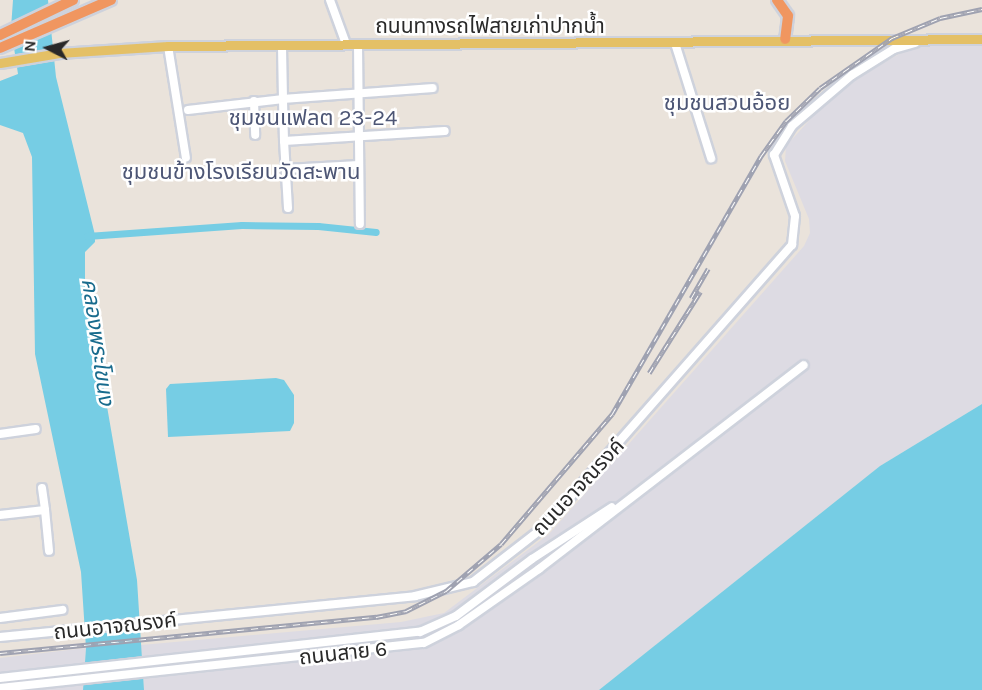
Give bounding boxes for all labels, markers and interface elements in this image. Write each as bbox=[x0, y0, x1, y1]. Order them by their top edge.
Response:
street label: ถนนทางรถไฟสายเก่าปากน้ำ bbox=[375, 13, 605, 39]
north arrow bbox=[18, 18, 78, 78]
text: N bbox=[20, 39, 40, 53]
district label: ชุมชนสวนอ้อย bbox=[664, 91, 790, 117]
district label: ชุมชนแฟลต 23-24 bbox=[229, 106, 397, 132]
district label: ชุมชนข้างโรงเรียนวัดสะพาน bbox=[122, 160, 360, 186]
water label: คลองพระโขนง bbox=[75, 277, 119, 407]
street label: ถนนอาจณรงค์ bbox=[527, 433, 629, 541]
street label: ถนนอาจณรงค์ bbox=[52, 607, 178, 645]
street label: ถนนสาย 6 bbox=[298, 636, 388, 670]

